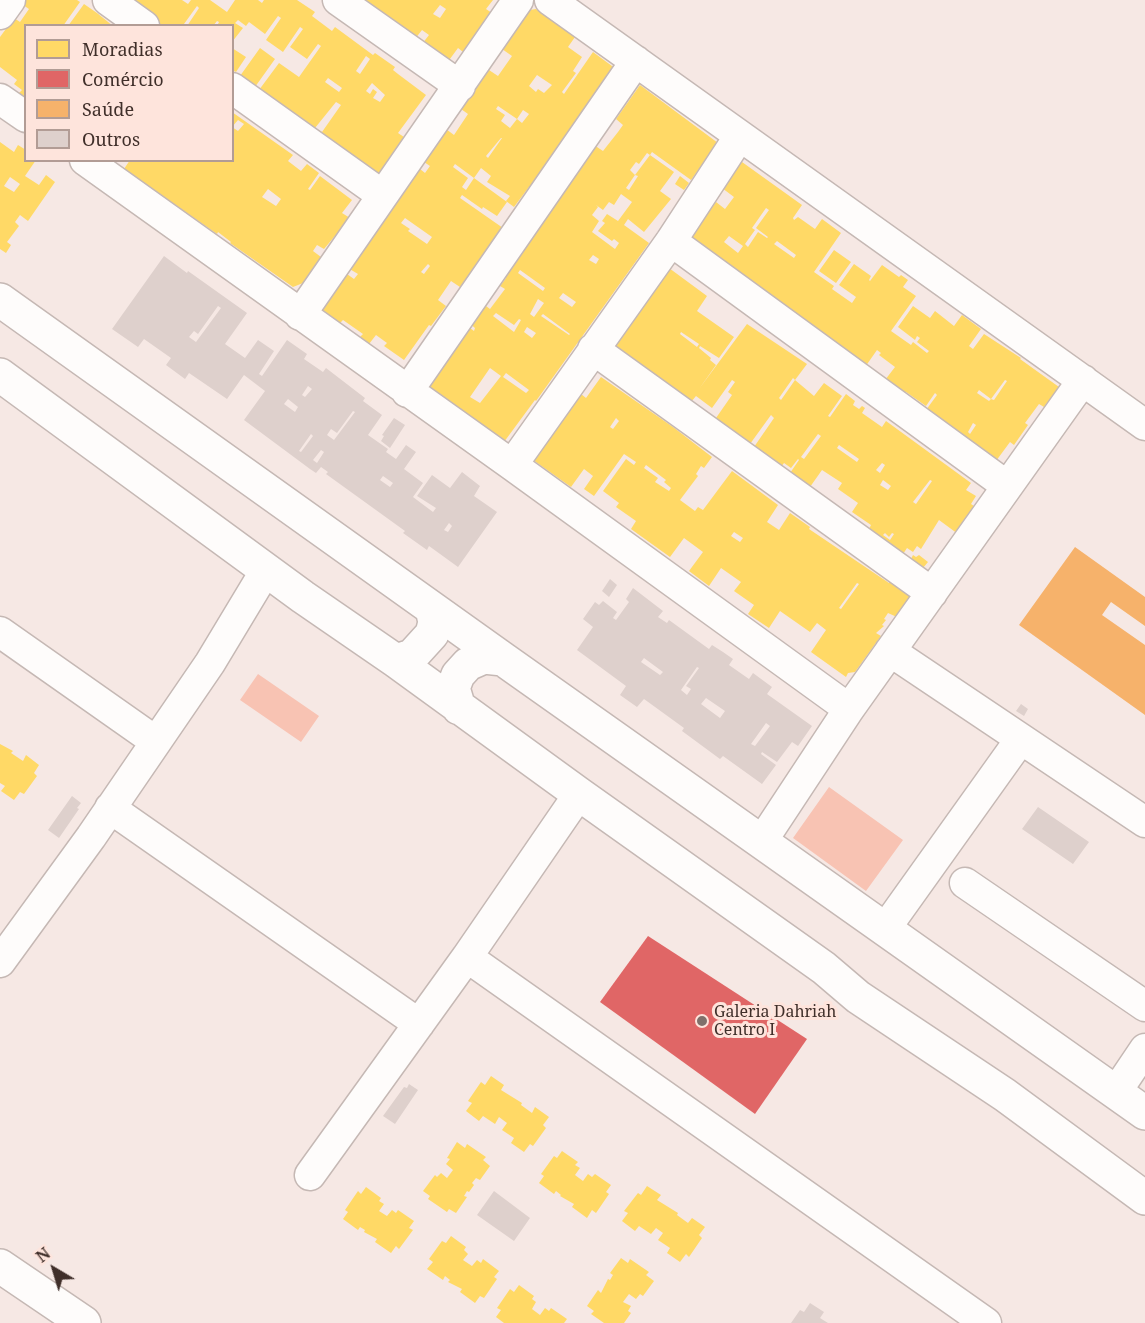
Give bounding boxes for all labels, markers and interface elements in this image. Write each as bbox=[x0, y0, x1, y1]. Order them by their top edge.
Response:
legend bbox=[24, 24, 234, 162]
text: Moradias bbox=[82, 37, 163, 61]
text: Comércio bbox=[82, 67, 164, 91]
text: Saúde bbox=[82, 97, 134, 121]
text: Outros bbox=[82, 127, 140, 151]
place label: Galeria Dahriah Centro I bbox=[714, 1002, 836, 1040]
marker: Galeria Dahriah Centro I bbox=[695, 1014, 709, 1028]
north arrow bbox=[24, 1239, 84, 1299]
text: N bbox=[31, 1242, 55, 1267]

